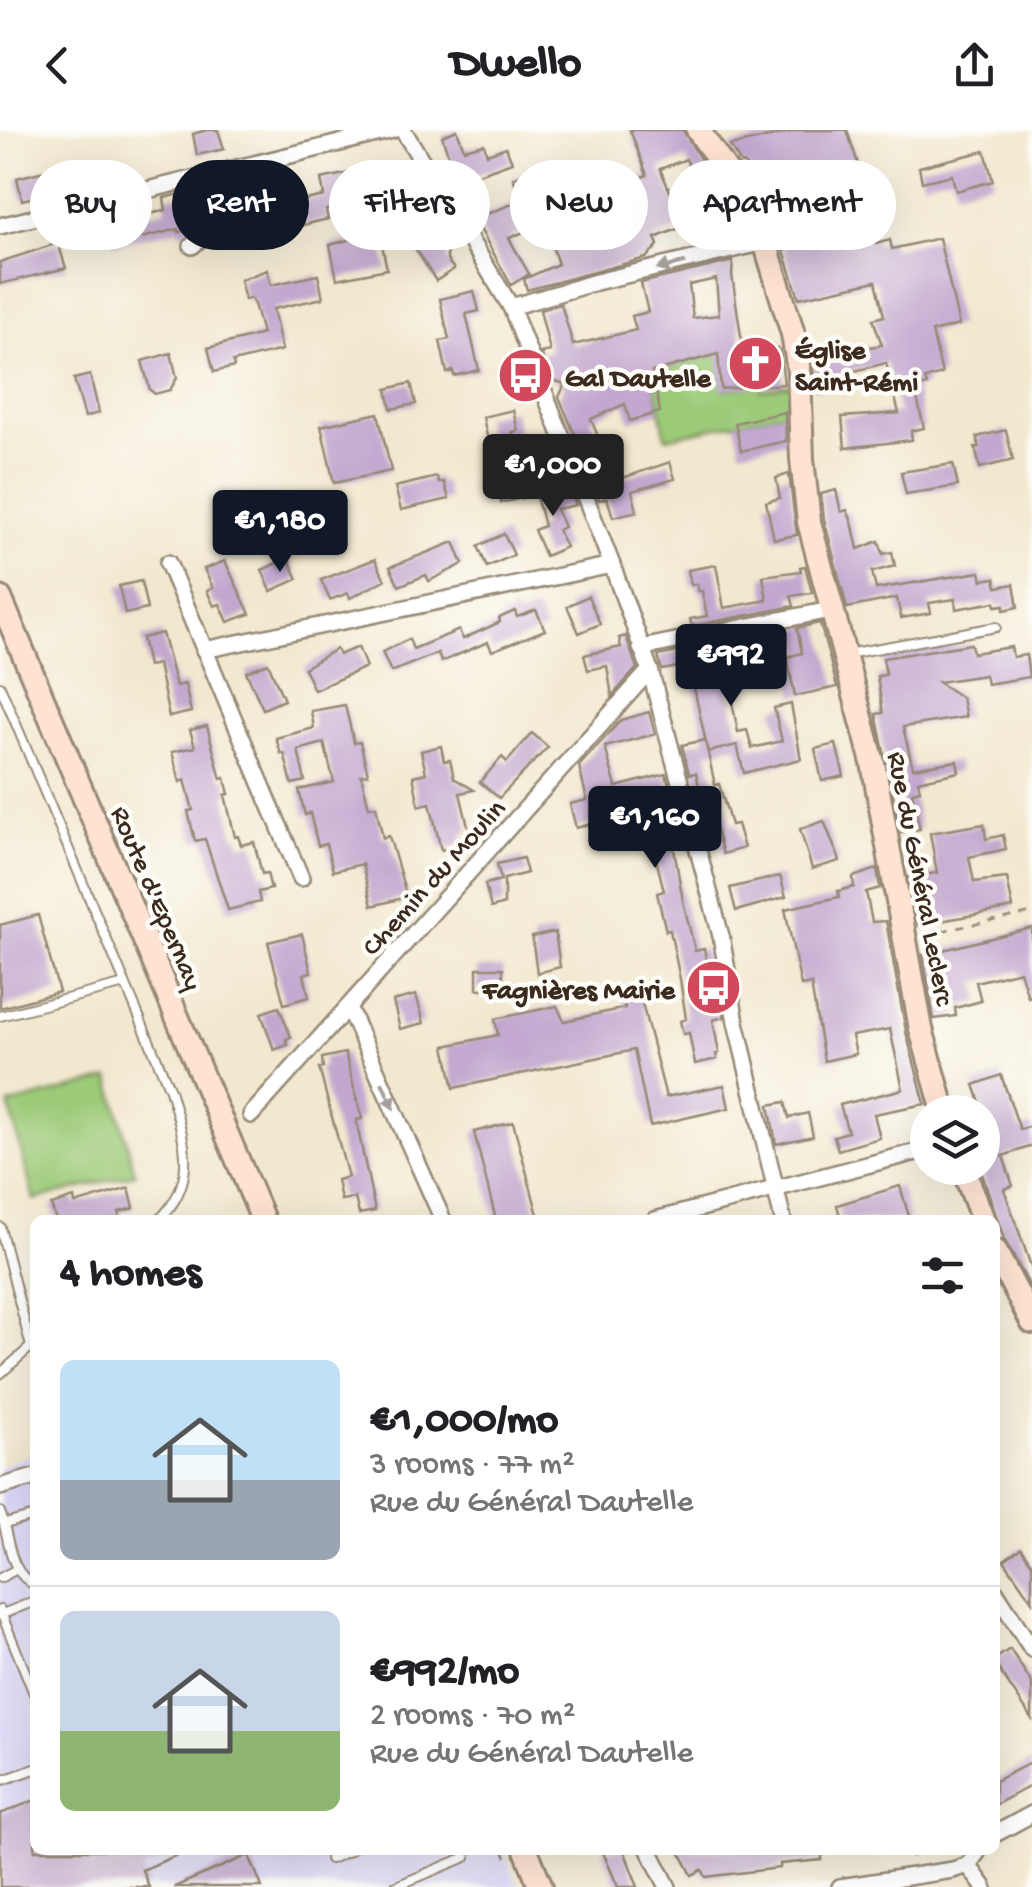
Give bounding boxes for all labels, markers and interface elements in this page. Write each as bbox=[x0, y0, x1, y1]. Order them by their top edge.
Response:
icon: back bbox=[30, 38, 85, 93]
icon: share bbox=[947, 38, 1002, 93]
text: Dwello bbox=[451, 39, 581, 92]
chip: Buy bbox=[30, 160, 152, 250]
chip: Rent bbox=[172, 160, 309, 250]
chip: Filters bbox=[329, 160, 490, 250]
chip: New bbox=[510, 160, 648, 250]
chip: Apartment bbox=[668, 160, 896, 250]
one-way arrow bbox=[655, 259, 686, 275]
church icon: Église Saint-Rémi bbox=[726, 334, 786, 394]
place label: Église Saint-Rémi bbox=[795, 336, 918, 401]
bus stop icon: Gal Dautelle bbox=[496, 346, 556, 406]
place label: Gal Dautelle bbox=[565, 364, 712, 397]
pin: €1,000 bbox=[472, 434, 634, 519]
text: €1,000 bbox=[505, 447, 601, 485]
pin: €1,180 bbox=[199, 490, 361, 575]
text: €1,180 bbox=[235, 503, 325, 541]
pin: €992 bbox=[672, 624, 790, 709]
text: €992 bbox=[698, 637, 764, 675]
street label: Rue du Général Leclerc bbox=[878, 749, 960, 1010]
pin: €1,160 bbox=[574, 786, 736, 871]
street label: Chemin du Moulin bbox=[356, 793, 515, 964]
text: €1,160 bbox=[610, 799, 700, 837]
street label: Route d'Epernay bbox=[101, 802, 209, 996]
bus stop icon: Fagnières Mairie bbox=[684, 958, 744, 1018]
place label: Fagnières Mairie bbox=[482, 976, 677, 1009]
one-way arrow bbox=[380, 1081, 396, 1111]
map controls bbox=[910, 1095, 1000, 1185]
button: layers bbox=[910, 1095, 1000, 1185]
icon: filters bbox=[915, 1248, 970, 1303]
text: 4 homes bbox=[60, 1251, 201, 1300]
text: €1,000/mo bbox=[370, 1398, 558, 1447]
icon: home bbox=[140, 1400, 260, 1520]
text: 3 rooms · 77 m² bbox=[370, 1447, 575, 1485]
text: Rue du Général Dautelle bbox=[370, 1485, 693, 1523]
text: €992/mo bbox=[370, 1649, 519, 1698]
icon: home bbox=[140, 1651, 260, 1771]
text: 2 rooms · 70 m² bbox=[370, 1698, 575, 1736]
text: Rue du Général Dautelle bbox=[370, 1736, 693, 1774]

